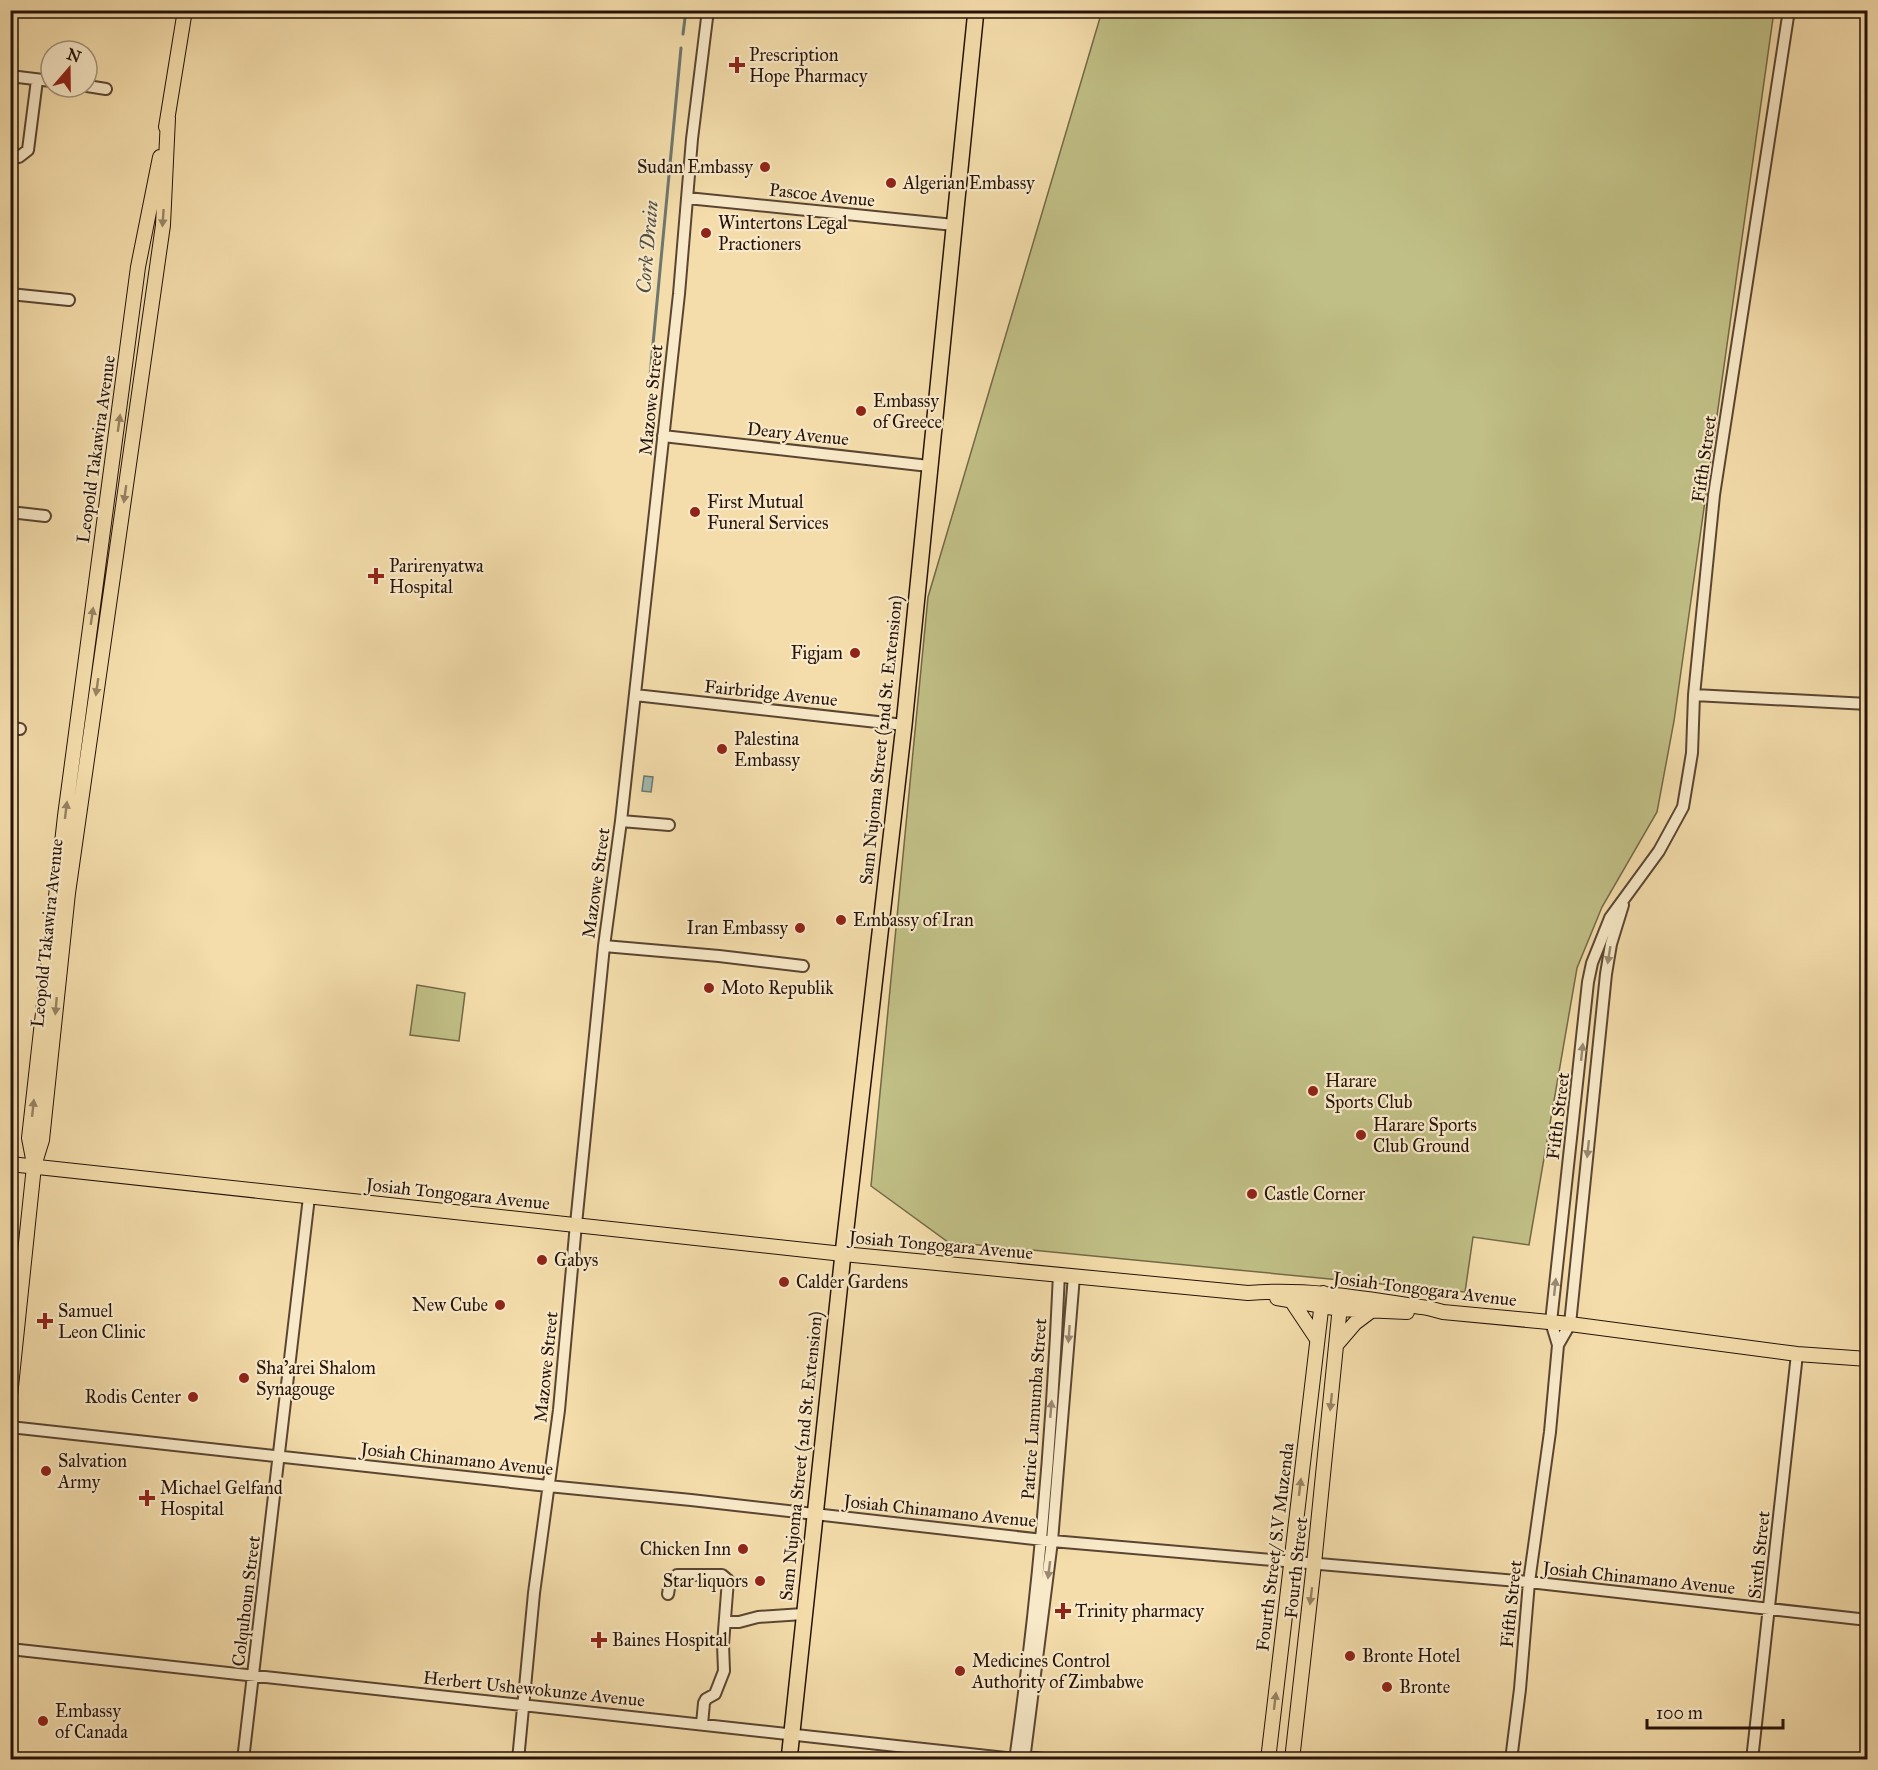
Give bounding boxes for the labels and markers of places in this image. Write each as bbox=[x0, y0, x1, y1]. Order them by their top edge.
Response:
place label: Prescription Hope Pharmacy bbox=[749, 44, 868, 87]
marker: Prescription Hope Pharmacy bbox=[730, 58, 744, 72]
place label: Sudan Embassy bbox=[637, 156, 754, 178]
marker: Sudan Embassy bbox=[758, 160, 772, 174]
place label: Algerian Embassy bbox=[902, 172, 1035, 195]
marker: Algerian Embassy bbox=[884, 176, 898, 190]
place label: Wintertons Legal Practioners bbox=[718, 212, 848, 255]
marker: Wintertons Legal Practioners bbox=[699, 226, 713, 240]
place label: Embassy of Greece bbox=[873, 390, 942, 433]
marker: Embassy of Greece bbox=[854, 404, 868, 418]
place label: First Mutual Funeral Services bbox=[707, 491, 829, 534]
marker: First Mutual Funeral Services bbox=[688, 505, 702, 519]
place label: Parirenyatwa Hospital bbox=[389, 555, 484, 598]
marker: Parirenyatwa Hospital bbox=[367, 567, 385, 585]
place label: Figjam bbox=[791, 642, 843, 665]
marker: Figjam bbox=[848, 646, 862, 660]
place label: Palestina Embassy bbox=[734, 728, 800, 771]
marker: Palestina Embassy bbox=[715, 742, 729, 756]
place label: Embassy of Iran bbox=[853, 909, 974, 931]
marker: Embassy of Iran bbox=[834, 913, 848, 927]
place label: Iran Embassy bbox=[686, 917, 789, 939]
marker: Iran Embassy bbox=[793, 921, 807, 935]
place label: Moto Republik bbox=[721, 977, 834, 999]
marker: Moto Republik bbox=[702, 981, 716, 995]
place label: Harare Sports Club bbox=[1325, 1070, 1413, 1113]
marker: Harare Sports Club bbox=[1306, 1084, 1320, 1098]
place label: Harare Sports Club Ground bbox=[1373, 1114, 1477, 1157]
marker: Harare Sports Club Ground bbox=[1354, 1128, 1368, 1142]
place label: Castle Corner bbox=[1264, 1183, 1365, 1205]
marker: Castle Corner bbox=[1245, 1187, 1259, 1201]
place label: Gabys bbox=[554, 1249, 598, 1271]
marker: Gabys bbox=[535, 1253, 549, 1267]
place label: Calder Gardens bbox=[796, 1271, 908, 1293]
marker: Calder Gardens bbox=[777, 1275, 791, 1289]
place label: New Cube bbox=[412, 1294, 488, 1316]
marker: New Cube bbox=[493, 1298, 507, 1312]
place label: Samuel Leon Clinic bbox=[58, 1300, 146, 1343]
marker: Samuel Leon Clinic bbox=[36, 1312, 54, 1330]
place label: Sha'arei Shalom Synagouge bbox=[256, 1357, 376, 1401]
marker: Sha'arei Shalom Synagouge bbox=[237, 1371, 251, 1385]
place label: Rodis Center bbox=[85, 1386, 181, 1408]
marker: Rodis Center bbox=[186, 1390, 200, 1404]
place label: Salvation Army bbox=[57, 1450, 127, 1493]
marker: Salvation Army bbox=[39, 1464, 53, 1478]
place label: Michael Gelfand Hospital bbox=[160, 1477, 283, 1520]
marker: Michael Gelfand Hospital bbox=[138, 1489, 156, 1507]
place label: Chicken Inn bbox=[640, 1538, 731, 1560]
marker: Chicken Inn bbox=[736, 1542, 750, 1556]
place label: Star liquors bbox=[663, 1570, 748, 1593]
marker: Star liquors bbox=[753, 1574, 767, 1588]
place label: Trinity pharmacy bbox=[1075, 1600, 1204, 1622]
marker: Trinity pharmacy bbox=[1056, 1604, 1070, 1618]
place label: Baines Hospital bbox=[612, 1629, 728, 1651]
marker: Baines Hospital bbox=[590, 1631, 608, 1649]
place label: Bronte Hotel bbox=[1362, 1645, 1461, 1667]
marker: Bronte Hotel bbox=[1343, 1649, 1357, 1663]
place label: Medicines Control Authority of Zimbabwe bbox=[971, 1650, 1144, 1693]
marker: Medicines Control Authority of Zimbabwe bbox=[953, 1664, 967, 1678]
place label: Bronte bbox=[1399, 1676, 1450, 1698]
marker: Bronte bbox=[1380, 1680, 1394, 1694]
place label: Embassy of Canada bbox=[55, 1700, 128, 1743]
marker: Embassy of Canada bbox=[36, 1714, 50, 1728]

